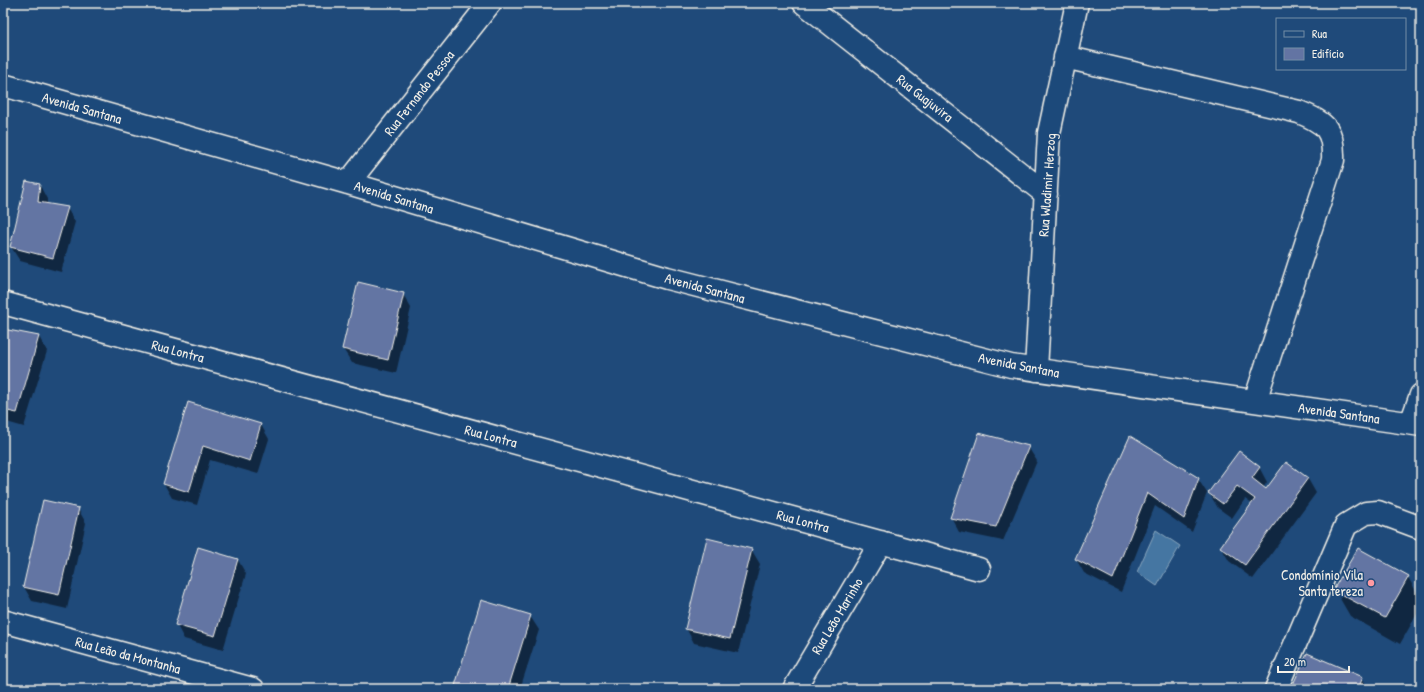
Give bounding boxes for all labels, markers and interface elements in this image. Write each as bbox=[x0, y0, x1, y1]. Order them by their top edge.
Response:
legend bbox=[1276, 18, 1406, 70]
text: Rua bbox=[1312, 25, 1327, 42]
text: Edifício bbox=[1312, 45, 1344, 62]
street label: Rua Fernando Pessoa bbox=[379, 46, 458, 139]
street label: Rua Guajuvira bbox=[892, 70, 958, 127]
street label: Avenida Santana bbox=[40, 87, 125, 128]
street label: Rua Wladimir Herzog bbox=[1033, 133, 1061, 237]
street label: Avenida Santana bbox=[352, 175, 437, 218]
street label: Avenida Santana bbox=[663, 268, 748, 307]
street label: Rua Lontra bbox=[150, 334, 207, 367]
street label: Avenida Santana bbox=[977, 347, 1062, 382]
street label: Avenida Santana bbox=[1297, 397, 1381, 428]
street label: Rua Lontra bbox=[463, 419, 520, 452]
street label: Rua Lontra bbox=[775, 504, 832, 537]
place label: Condomínio Vila Santa tereza bbox=[1281, 565, 1364, 600]
street label: Rua Leão Marinho bbox=[806, 574, 867, 657]
marker: Condomínio Vila Santa tereza bbox=[1366, 578, 1376, 588]
street label: Rua Leão da Montanha bbox=[73, 631, 183, 678]
scale bar bbox=[1278, 648, 1349, 674]
text: 20 m bbox=[1284, 653, 1306, 670]

